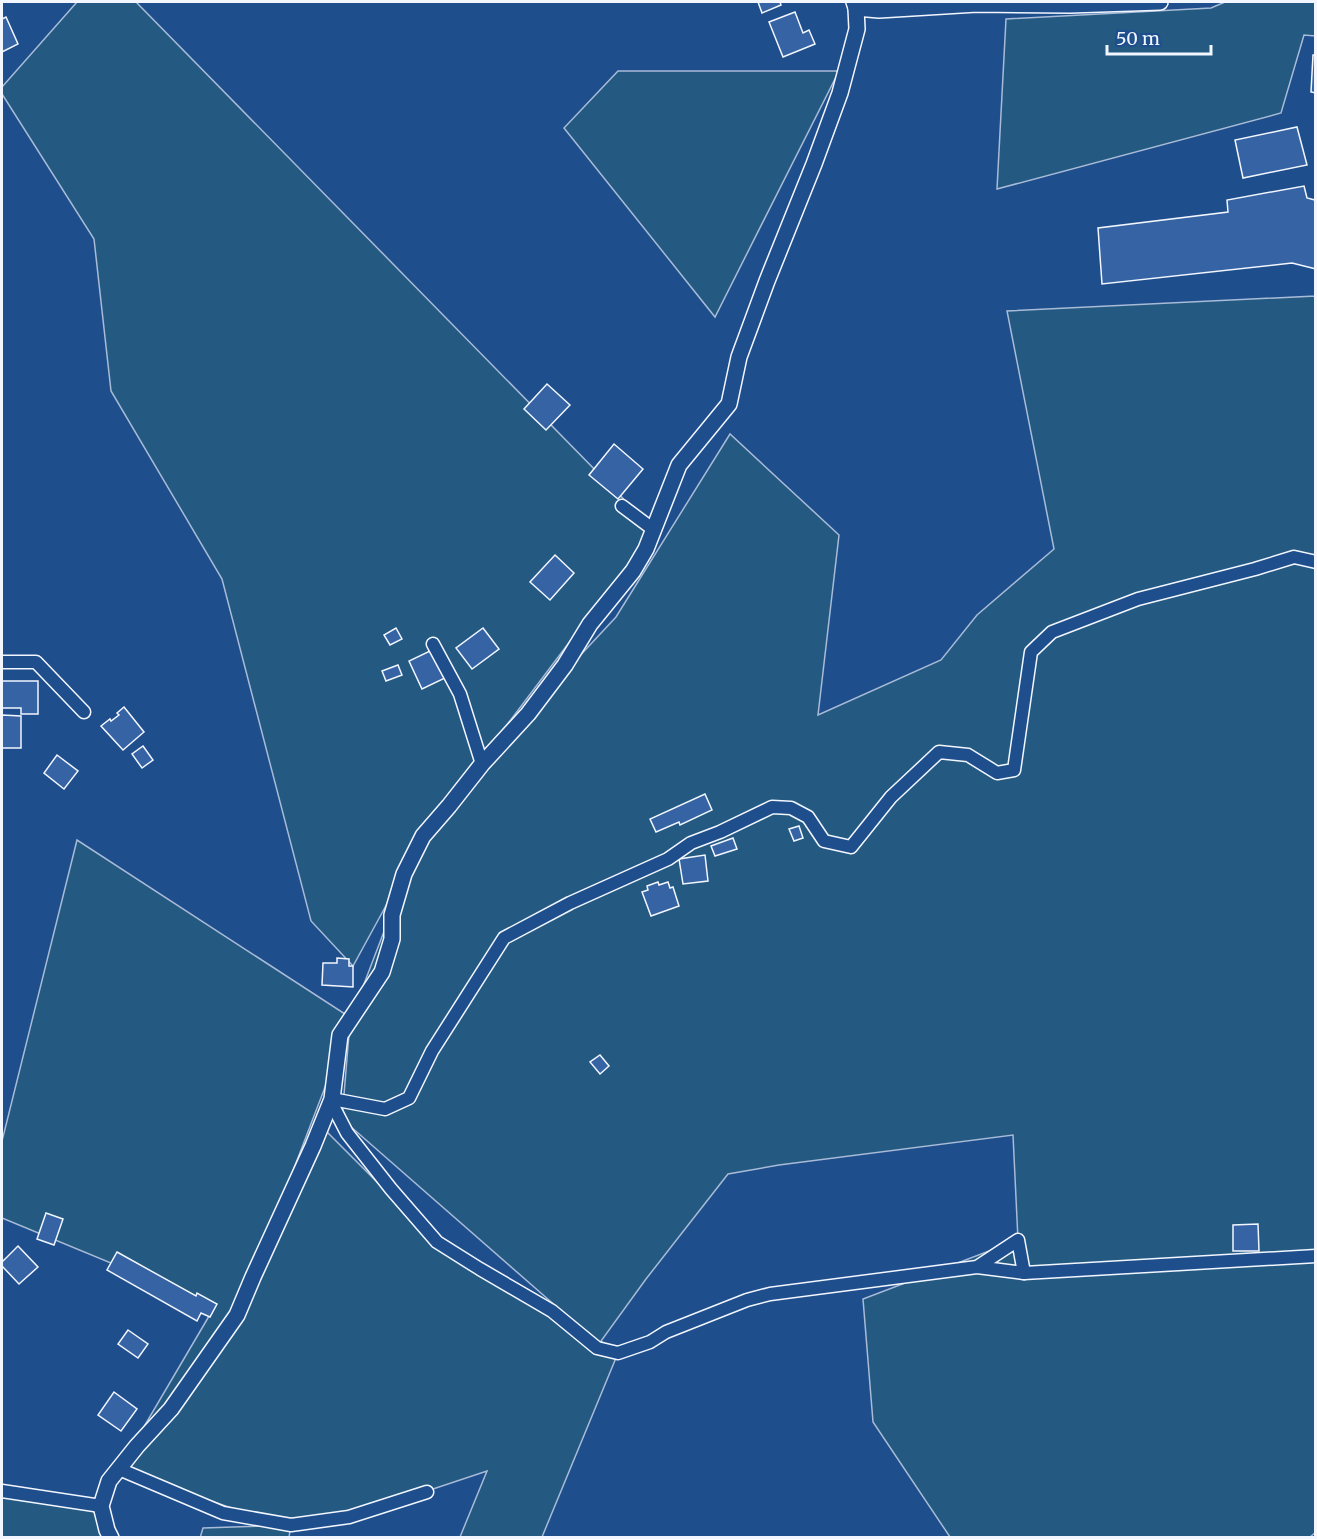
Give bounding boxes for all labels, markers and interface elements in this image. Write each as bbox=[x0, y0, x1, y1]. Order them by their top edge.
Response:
scale bar bbox=[1107, 18, 1210, 56]
text: 50 m bbox=[1116, 27, 1160, 50]

